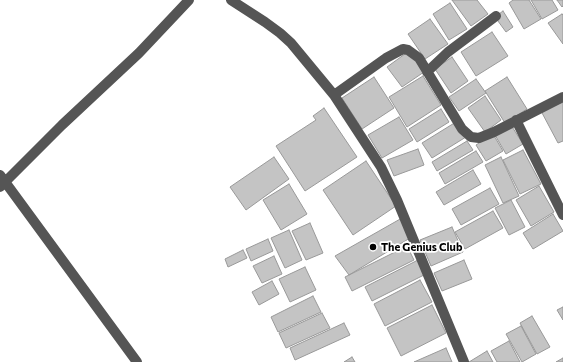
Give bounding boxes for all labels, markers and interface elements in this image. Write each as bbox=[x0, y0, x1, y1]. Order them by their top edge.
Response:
place label: The Genius Club bbox=[381, 240, 462, 254]
marker: The Genius Club bbox=[368, 242, 378, 252]

